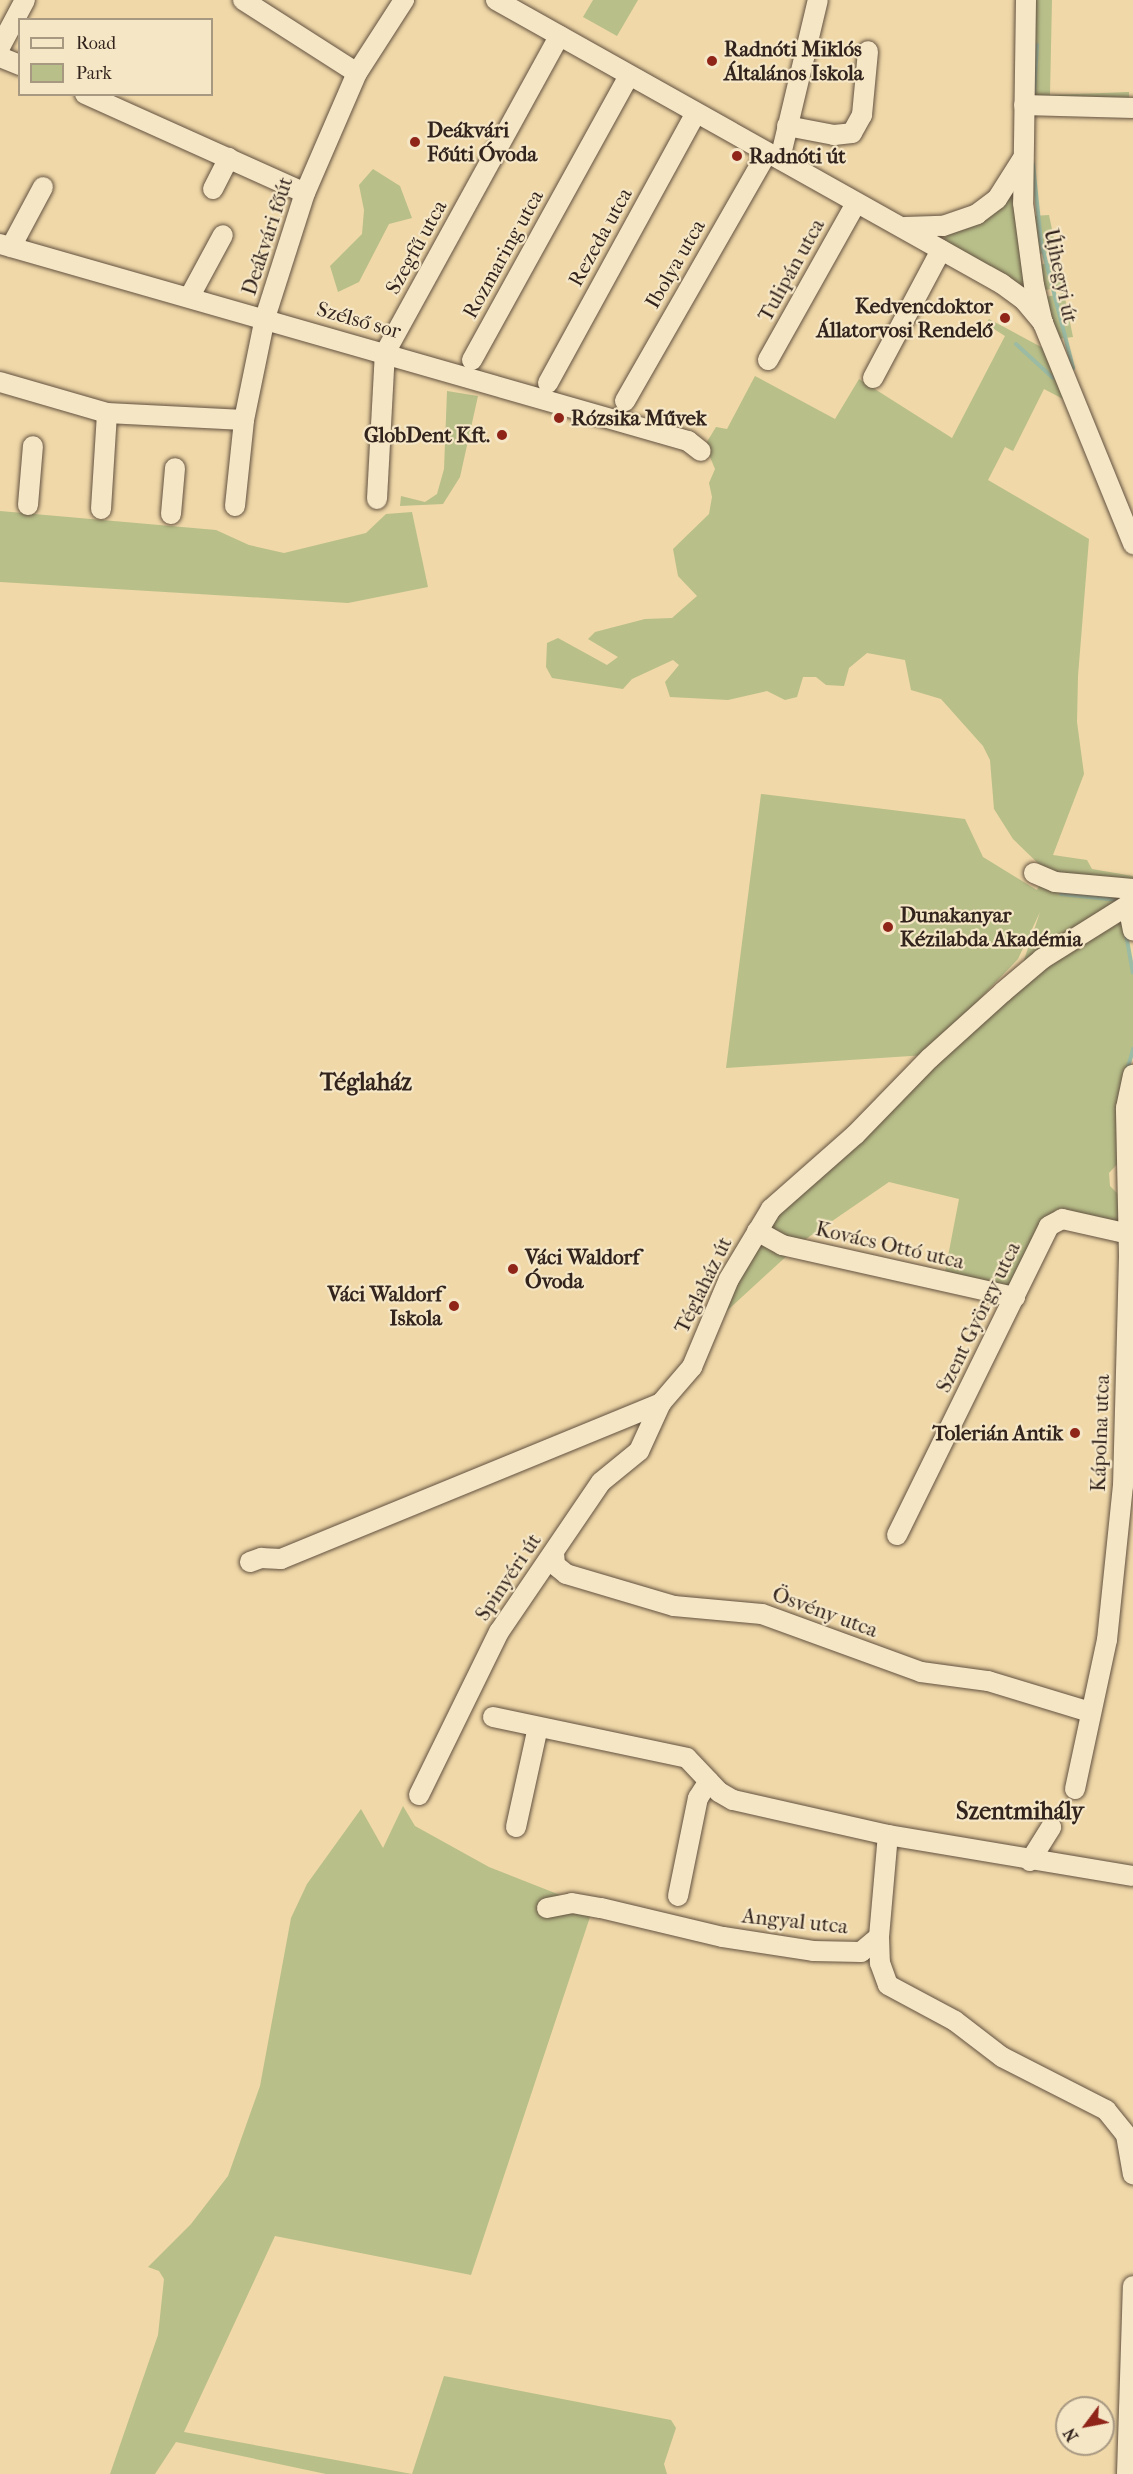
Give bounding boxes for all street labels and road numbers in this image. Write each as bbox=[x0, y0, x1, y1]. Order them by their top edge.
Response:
street label: Deákvári főút bbox=[236, 174, 298, 298]
street label: Rezeda utca bbox=[563, 183, 637, 291]
street label: Rozmaring utca bbox=[457, 185, 549, 323]
street label: Szegfű utca bbox=[380, 196, 452, 298]
street label: Tulipán utca bbox=[752, 214, 830, 326]
street label: Ibolya utca bbox=[639, 215, 711, 313]
street label: Újhegyi út bbox=[1039, 226, 1083, 326]
street label: Szélső sor bbox=[314, 296, 404, 344]
street label: Kovács Ottó utca bbox=[813, 1216, 967, 1274]
street label: Téglaház út bbox=[669, 1233, 737, 1337]
street label: Szent György utca bbox=[931, 1237, 1025, 1397]
street label: Kápolna utca bbox=[1085, 1374, 1115, 1492]
street label: Spinyéri út bbox=[470, 1529, 546, 1625]
street label: Ösvény utca bbox=[769, 1581, 881, 1643]
street label: Angyal utca bbox=[741, 1903, 849, 1939]

